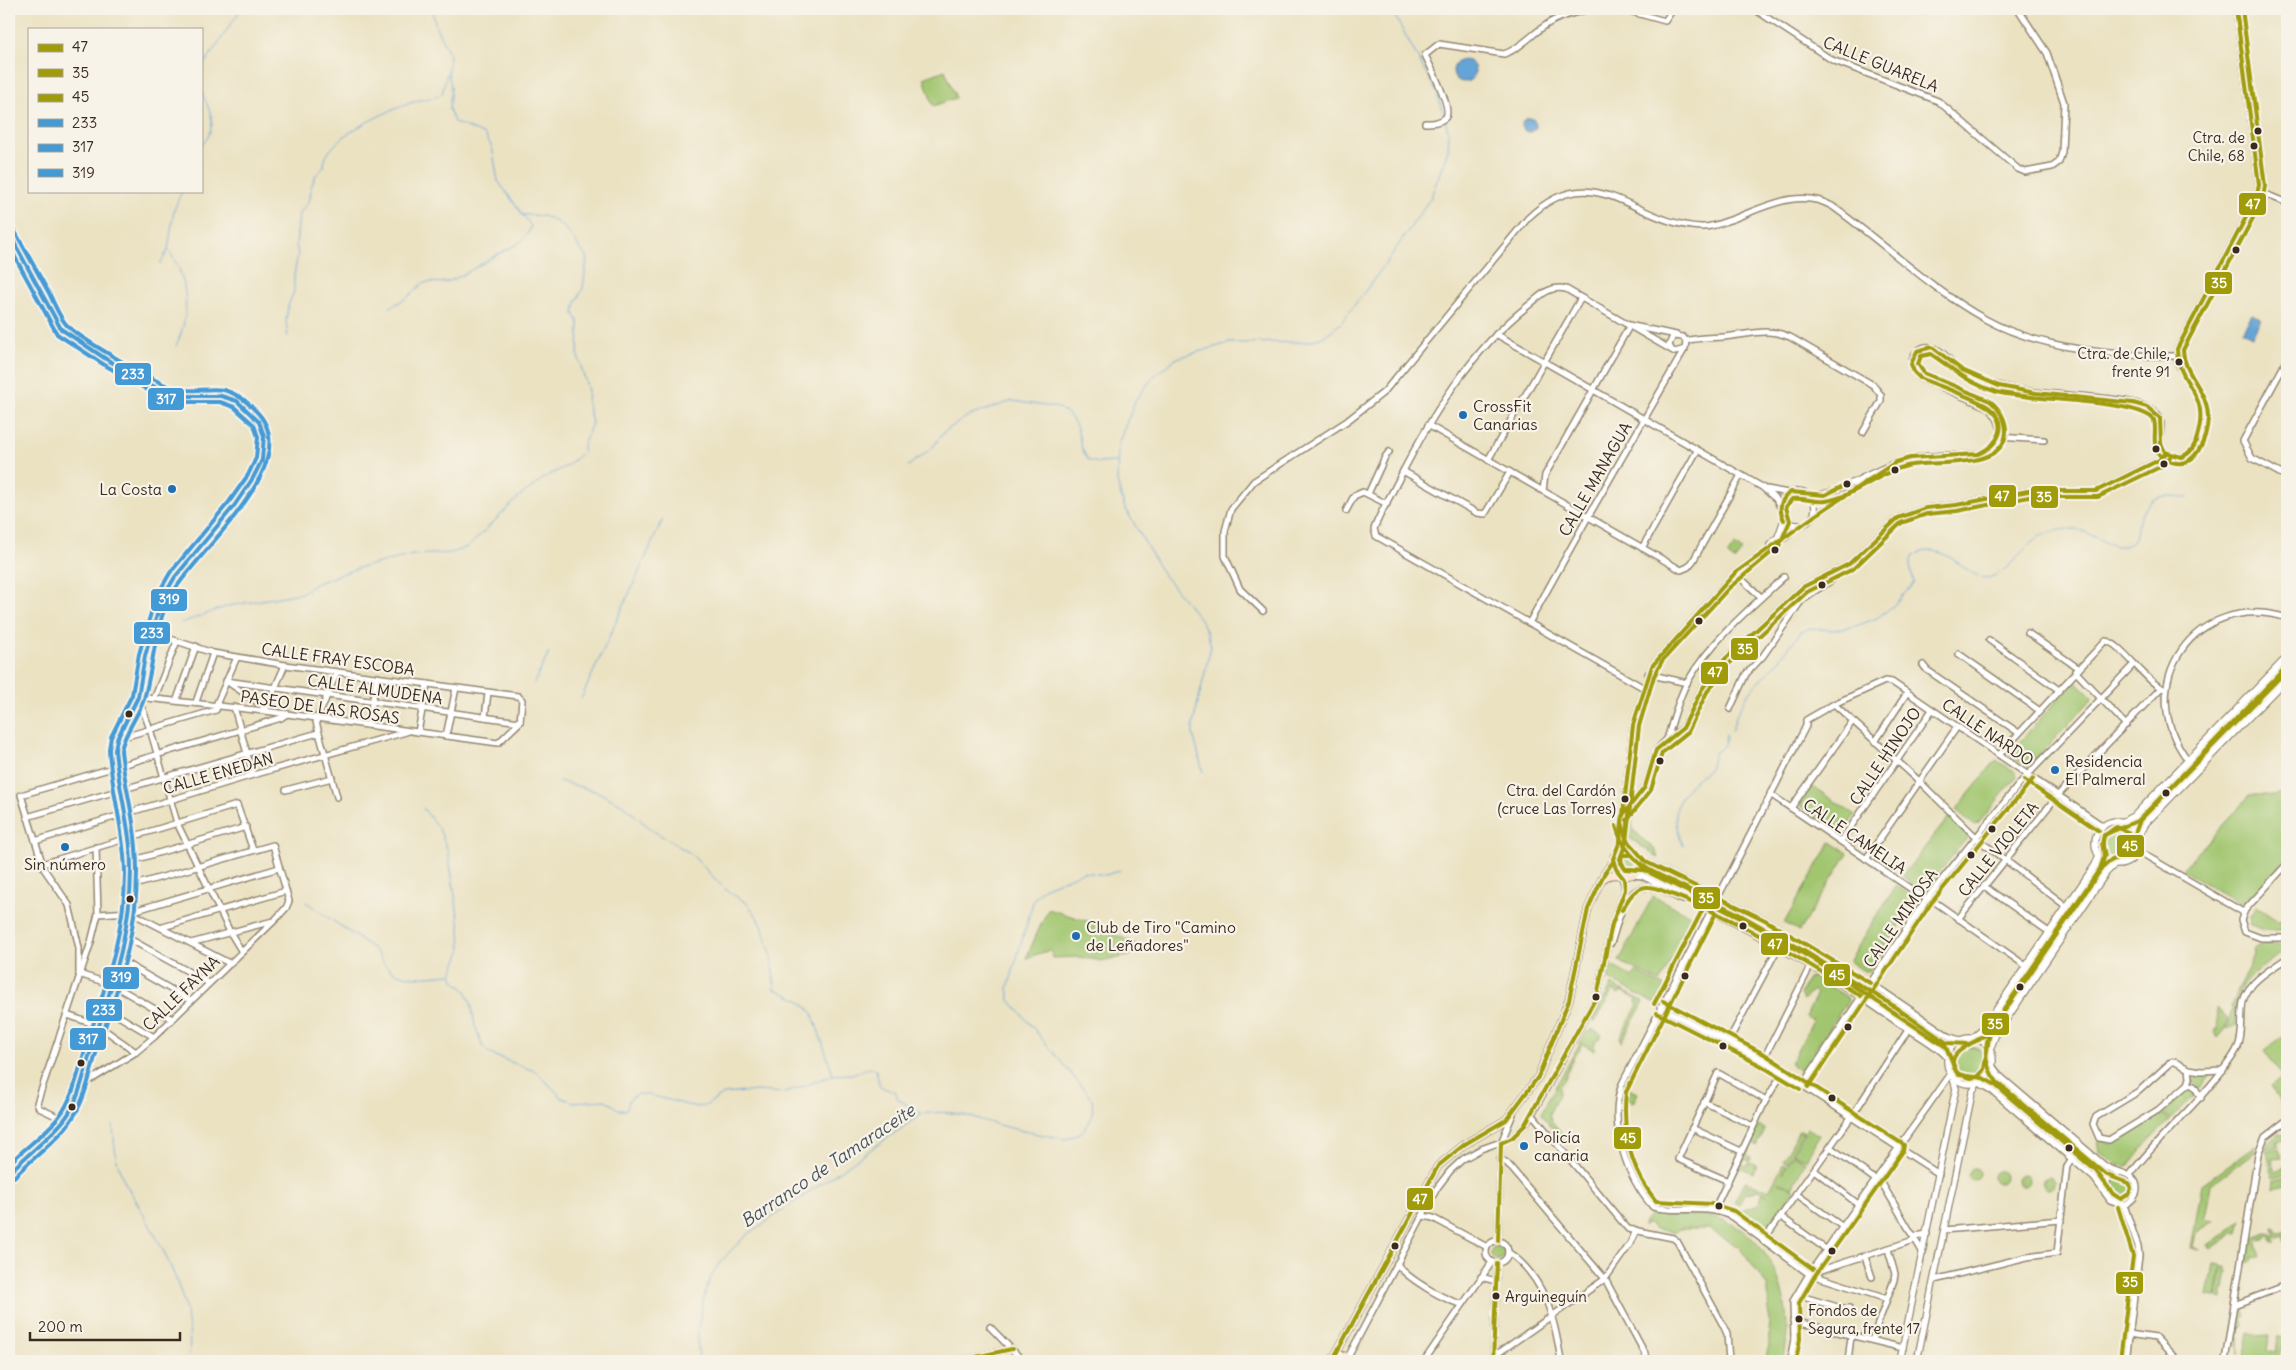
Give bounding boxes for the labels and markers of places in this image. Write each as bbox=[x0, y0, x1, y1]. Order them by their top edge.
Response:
unlabelled marker bbox=[2253, 126, 2263, 136]
place label: Ctra. de Chile, 68 bbox=[2188, 128, 2245, 165]
marker: Ctra. de Chile, 68 bbox=[2249, 141, 2259, 151]
unlabelled marker bbox=[2231, 245, 2241, 255]
place label: Ctra. de Chile, frente 91 bbox=[2077, 344, 2170, 381]
marker: Ctra. de Chile, frente 91 bbox=[2174, 357, 2184, 367]
place label: CrossFit Canarias bbox=[1473, 396, 1537, 434]
marker: CrossFit Canarias bbox=[1457, 409, 1469, 421]
unlabelled marker bbox=[2151, 444, 2161, 454]
unlabelled marker bbox=[2159, 459, 2169, 469]
unlabelled marker bbox=[1890, 465, 1900, 475]
place label: La Costa bbox=[99, 479, 162, 499]
unlabelled marker bbox=[1842, 479, 1852, 489]
marker: La Costa bbox=[166, 483, 178, 495]
unlabelled marker bbox=[1770, 545, 1780, 555]
unlabelled marker bbox=[1817, 580, 1827, 590]
unlabelled marker bbox=[1694, 616, 1704, 626]
unlabelled marker bbox=[124, 709, 134, 719]
place label: Residencia El Palmeral bbox=[2065, 751, 2145, 789]
unlabelled marker bbox=[1655, 756, 1665, 766]
marker: Residencia El Palmeral bbox=[2049, 764, 2061, 776]
place label: Ctra. del Cardón (cruce Las Torres) bbox=[1498, 781, 1616, 818]
unlabelled marker bbox=[2161, 788, 2171, 798]
marker: Ctra. del Cardón (cruce Las Torres) bbox=[1620, 794, 1630, 804]
unlabelled marker bbox=[1987, 824, 1997, 834]
marker: Sin número bbox=[59, 841, 71, 853]
unlabelled marker bbox=[1966, 850, 1976, 860]
place label: Sin número bbox=[24, 854, 106, 874]
unlabelled marker bbox=[125, 894, 135, 904]
place label: Club de Tiro "Camino de Leñadores" bbox=[1086, 917, 1236, 955]
unlabelled marker bbox=[1738, 921, 1748, 931]
marker: Club de Tiro "Camino de Leñadores" bbox=[1070, 930, 1082, 942]
unlabelled marker bbox=[1680, 971, 1690, 981]
unlabelled marker bbox=[2015, 982, 2025, 992]
unlabelled marker bbox=[1591, 992, 1601, 1002]
unlabelled marker bbox=[1843, 1022, 1853, 1032]
unlabelled marker bbox=[1718, 1041, 1728, 1051]
unlabelled marker bbox=[76, 1058, 86, 1068]
unlabelled marker bbox=[1827, 1093, 1837, 1103]
unlabelled marker bbox=[67, 1102, 77, 1112]
place label: Policía canaria bbox=[1534, 1127, 1589, 1165]
marker: Policía canaria bbox=[1518, 1140, 1530, 1152]
unlabelled marker bbox=[2064, 1143, 2074, 1153]
unlabelled marker bbox=[1714, 1201, 1724, 1211]
unlabelled marker bbox=[1390, 1241, 1400, 1251]
unlabelled marker bbox=[1827, 1246, 1837, 1256]
place label: Arguineguín bbox=[1505, 1287, 1587, 1306]
marker: Arguineguín bbox=[1491, 1291, 1501, 1301]
place label: Fondos de Segura, frente 17 bbox=[1808, 1301, 1920, 1338]
marker: Fondos de Segura, frente 17 bbox=[1794, 1314, 1804, 1324]

